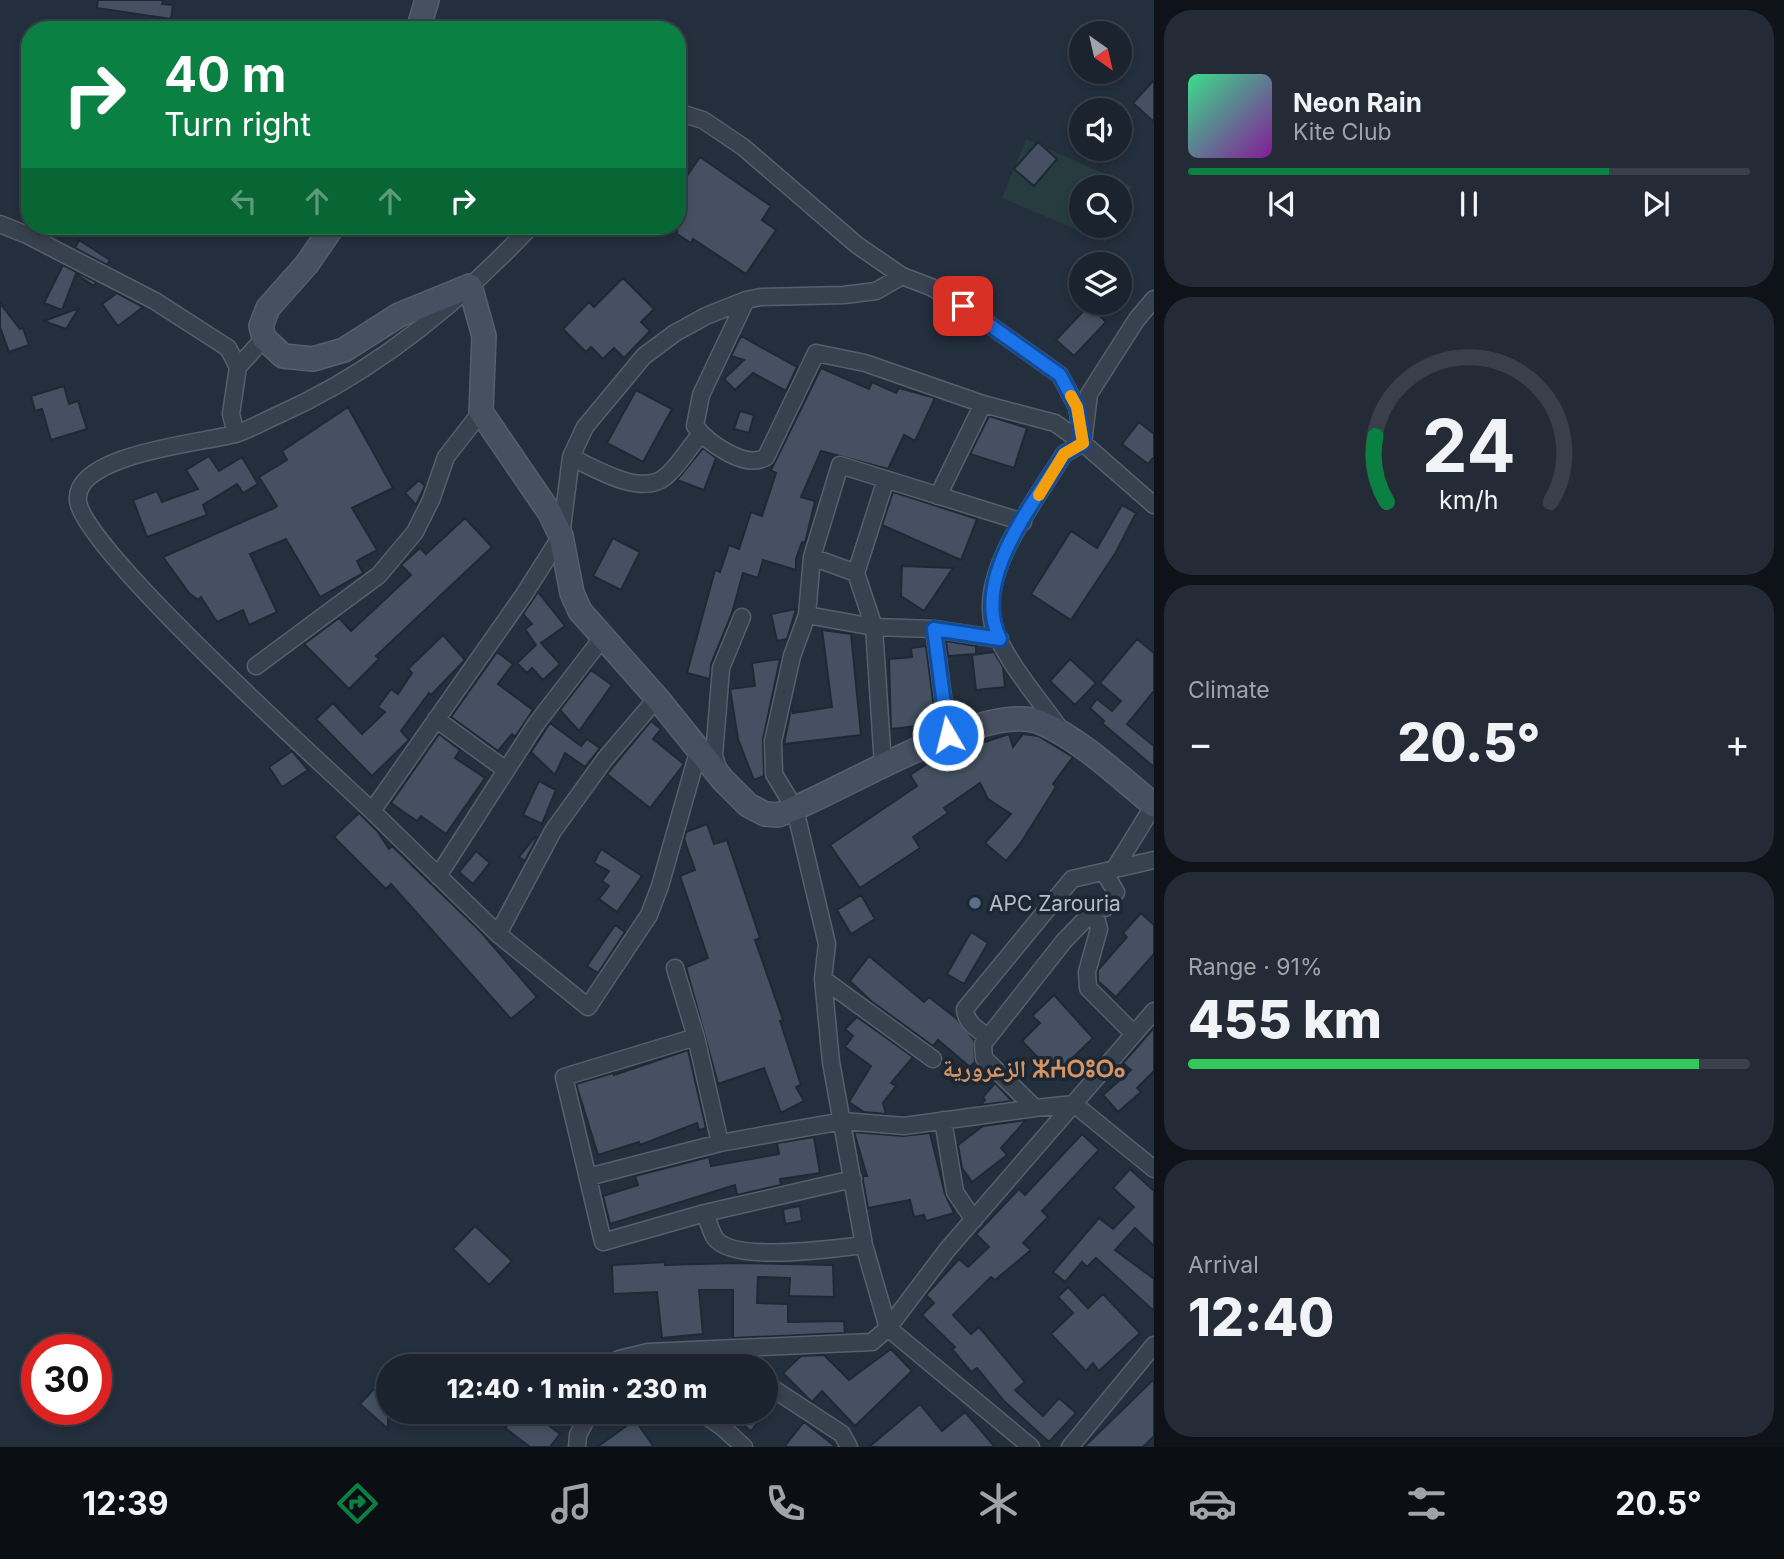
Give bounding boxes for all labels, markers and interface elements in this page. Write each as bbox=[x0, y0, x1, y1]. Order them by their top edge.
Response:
north arrow bbox=[1069, 21, 1132, 84]
map controls bbox=[1069, 21, 1132, 315]
text: 40 m bbox=[164, 45, 287, 104]
icon: right bbox=[49, 49, 140, 140]
text: Neon Rain bbox=[1293, 87, 1422, 118]
button: sound bbox=[1069, 98, 1132, 161]
text: Turn right bbox=[164, 105, 311, 144]
text: Kite Club bbox=[1293, 118, 1392, 146]
button: search bbox=[1069, 175, 1132, 238]
icon: left bbox=[225, 182, 263, 220]
icon: ahead bbox=[298, 182, 336, 220]
icon: ahead bbox=[371, 182, 409, 220]
icon: right bbox=[444, 182, 482, 220]
icon: previous bbox=[1263, 185, 1301, 223]
icon: pause bbox=[1450, 185, 1488, 223]
icon: next bbox=[1637, 185, 1675, 223]
button: layers bbox=[1069, 252, 1132, 315]
pin bbox=[933, 276, 993, 336]
icon: arrive bbox=[944, 287, 982, 325]
text: 24 bbox=[1422, 402, 1516, 491]
text: km/h bbox=[1439, 485, 1499, 515]
text: Climate bbox=[1188, 676, 1270, 704]
position arrow bbox=[911, 698, 985, 772]
text: 20.5° bbox=[1397, 711, 1541, 774]
text: − bbox=[1188, 720, 1213, 766]
text: + bbox=[1725, 720, 1750, 766]
place label: APC Zarouria bbox=[989, 891, 1121, 916]
marker: APC Zarouria bbox=[967, 895, 983, 911]
text: Range · 91% bbox=[1188, 953, 1322, 981]
text: 455 km bbox=[1188, 988, 1382, 1051]
district label: الزعرورية ⵣⵄⵔⵓⵔⴰ bbox=[943, 1054, 1125, 1083]
text: Arrival bbox=[1188, 1251, 1259, 1279]
text: 12:40 bbox=[1188, 1286, 1334, 1349]
speed limit sign: 30 bbox=[21, 1334, 112, 1425]
text: 12:40 · 1 min · 230 m bbox=[447, 1373, 707, 1404]
icon: directions bbox=[333, 1479, 382, 1528]
icon: music bbox=[547, 1479, 596, 1528]
icon: phone bbox=[761, 1479, 810, 1528]
icon: climate bbox=[974, 1479, 1023, 1528]
icon: car bbox=[1188, 1479, 1237, 1528]
icon: filters bbox=[1402, 1479, 1451, 1528]
text: 12:39 bbox=[82, 1484, 168, 1523]
text: 20.5° bbox=[1615, 1484, 1702, 1523]

